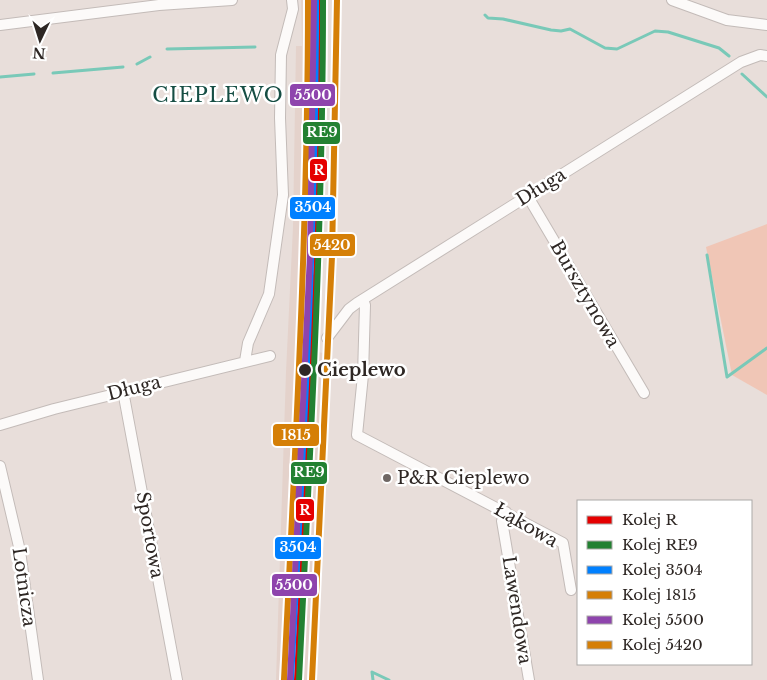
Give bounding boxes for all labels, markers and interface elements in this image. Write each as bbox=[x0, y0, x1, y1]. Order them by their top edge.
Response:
north arrow bbox=[15, 15, 65, 65]
text: N bbox=[32, 44, 46, 62]
district label: CIEPLEWO bbox=[152, 83, 284, 107]
line badge: 5500 bbox=[289, 83, 336, 107]
text: 5500 bbox=[294, 86, 332, 104]
line badge: RE9 bbox=[302, 121, 341, 145]
text: RE9 bbox=[306, 123, 338, 141]
line badge: R bbox=[309, 158, 328, 182]
text: R bbox=[313, 161, 325, 179]
street label: Długa bbox=[512, 163, 570, 211]
line badge: 3504 bbox=[289, 196, 336, 220]
text: 3504 bbox=[294, 198, 332, 216]
line badge: 5420 bbox=[309, 233, 356, 257]
text: 5420 bbox=[313, 236, 351, 254]
street label: Bursztynowa bbox=[546, 237, 624, 351]
place label: Cieplewo bbox=[317, 359, 406, 381]
marker: Cieplewo bbox=[297, 362, 313, 378]
street label: Długa bbox=[105, 371, 163, 405]
line badge: 1815 bbox=[272, 423, 320, 447]
text: 1815 bbox=[281, 426, 311, 444]
line badge: RE9 bbox=[290, 461, 328, 485]
text: RE9 bbox=[293, 463, 325, 481]
place label: P&R Cieplewo bbox=[397, 467, 529, 489]
marker: P&R Cieplewo bbox=[381, 472, 393, 484]
street label: Sportowa bbox=[132, 490, 168, 580]
line badge: R bbox=[295, 498, 315, 522]
street label: Łąkowa bbox=[490, 498, 562, 552]
legend bbox=[577, 500, 752, 665]
text: R bbox=[299, 501, 311, 519]
text: Kolej R bbox=[622, 510, 678, 529]
text: Kolej RE9 bbox=[622, 535, 698, 554]
line badge: 3504 bbox=[274, 536, 322, 560]
text: 3504 bbox=[279, 538, 317, 556]
street label: Lotnicza bbox=[8, 546, 40, 628]
street label: Lawendowa bbox=[498, 554, 536, 666]
text: Kolej 3504 bbox=[622, 560, 703, 579]
line badge: 5500 bbox=[271, 573, 318, 597]
text: 5500 bbox=[275, 576, 313, 594]
text: Kolej 1815 bbox=[622, 585, 696, 604]
text: Kolej 5500 bbox=[622, 610, 704, 629]
text: Kolej 5420 bbox=[622, 635, 703, 654]

